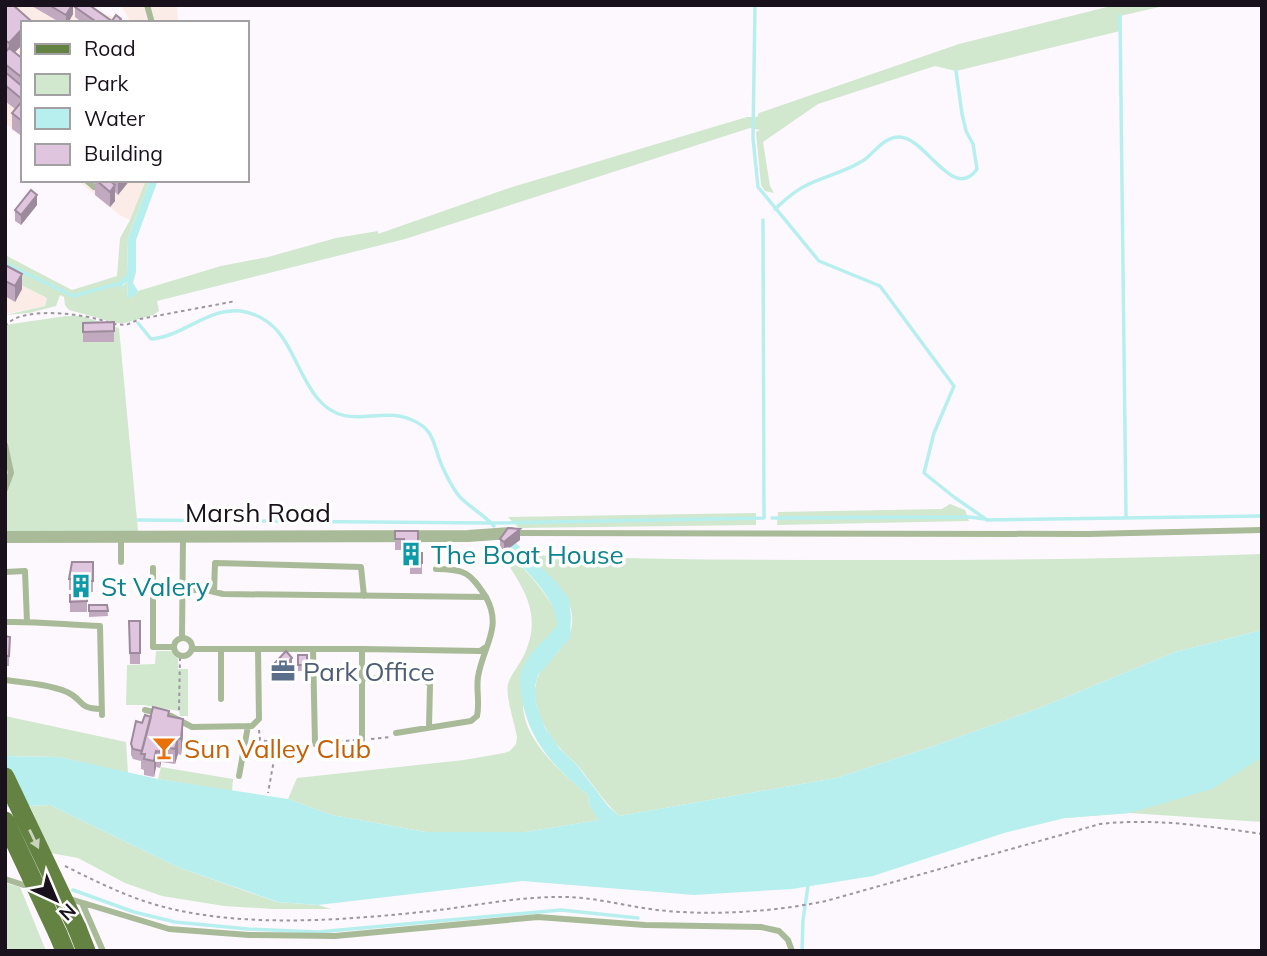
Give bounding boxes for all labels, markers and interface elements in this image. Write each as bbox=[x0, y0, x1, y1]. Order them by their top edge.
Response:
legend bbox=[21, 21, 248, 182]
text: Road bbox=[84, 35, 135, 61]
text: Park bbox=[84, 70, 128, 96]
text: Water bbox=[84, 105, 145, 131]
text: Building bbox=[84, 140, 163, 166]
street label: Marsh Road bbox=[185, 496, 331, 529]
place label: The Boat House bbox=[431, 538, 624, 571]
building icon: The Boat House bbox=[397, 540, 425, 568]
place label: St Valery bbox=[101, 570, 210, 603]
building icon: St Valery bbox=[67, 572, 95, 600]
place label: Park Office bbox=[303, 655, 435, 688]
office icon: Park Office bbox=[269, 657, 297, 685]
place label: Sun Valley Club bbox=[184, 732, 371, 765]
bar icon: Sun Valley Club bbox=[150, 734, 178, 762]
one-way arrow bbox=[29, 829, 40, 849]
north arrow bbox=[21, 865, 91, 935]
text: N bbox=[54, 899, 81, 926]

